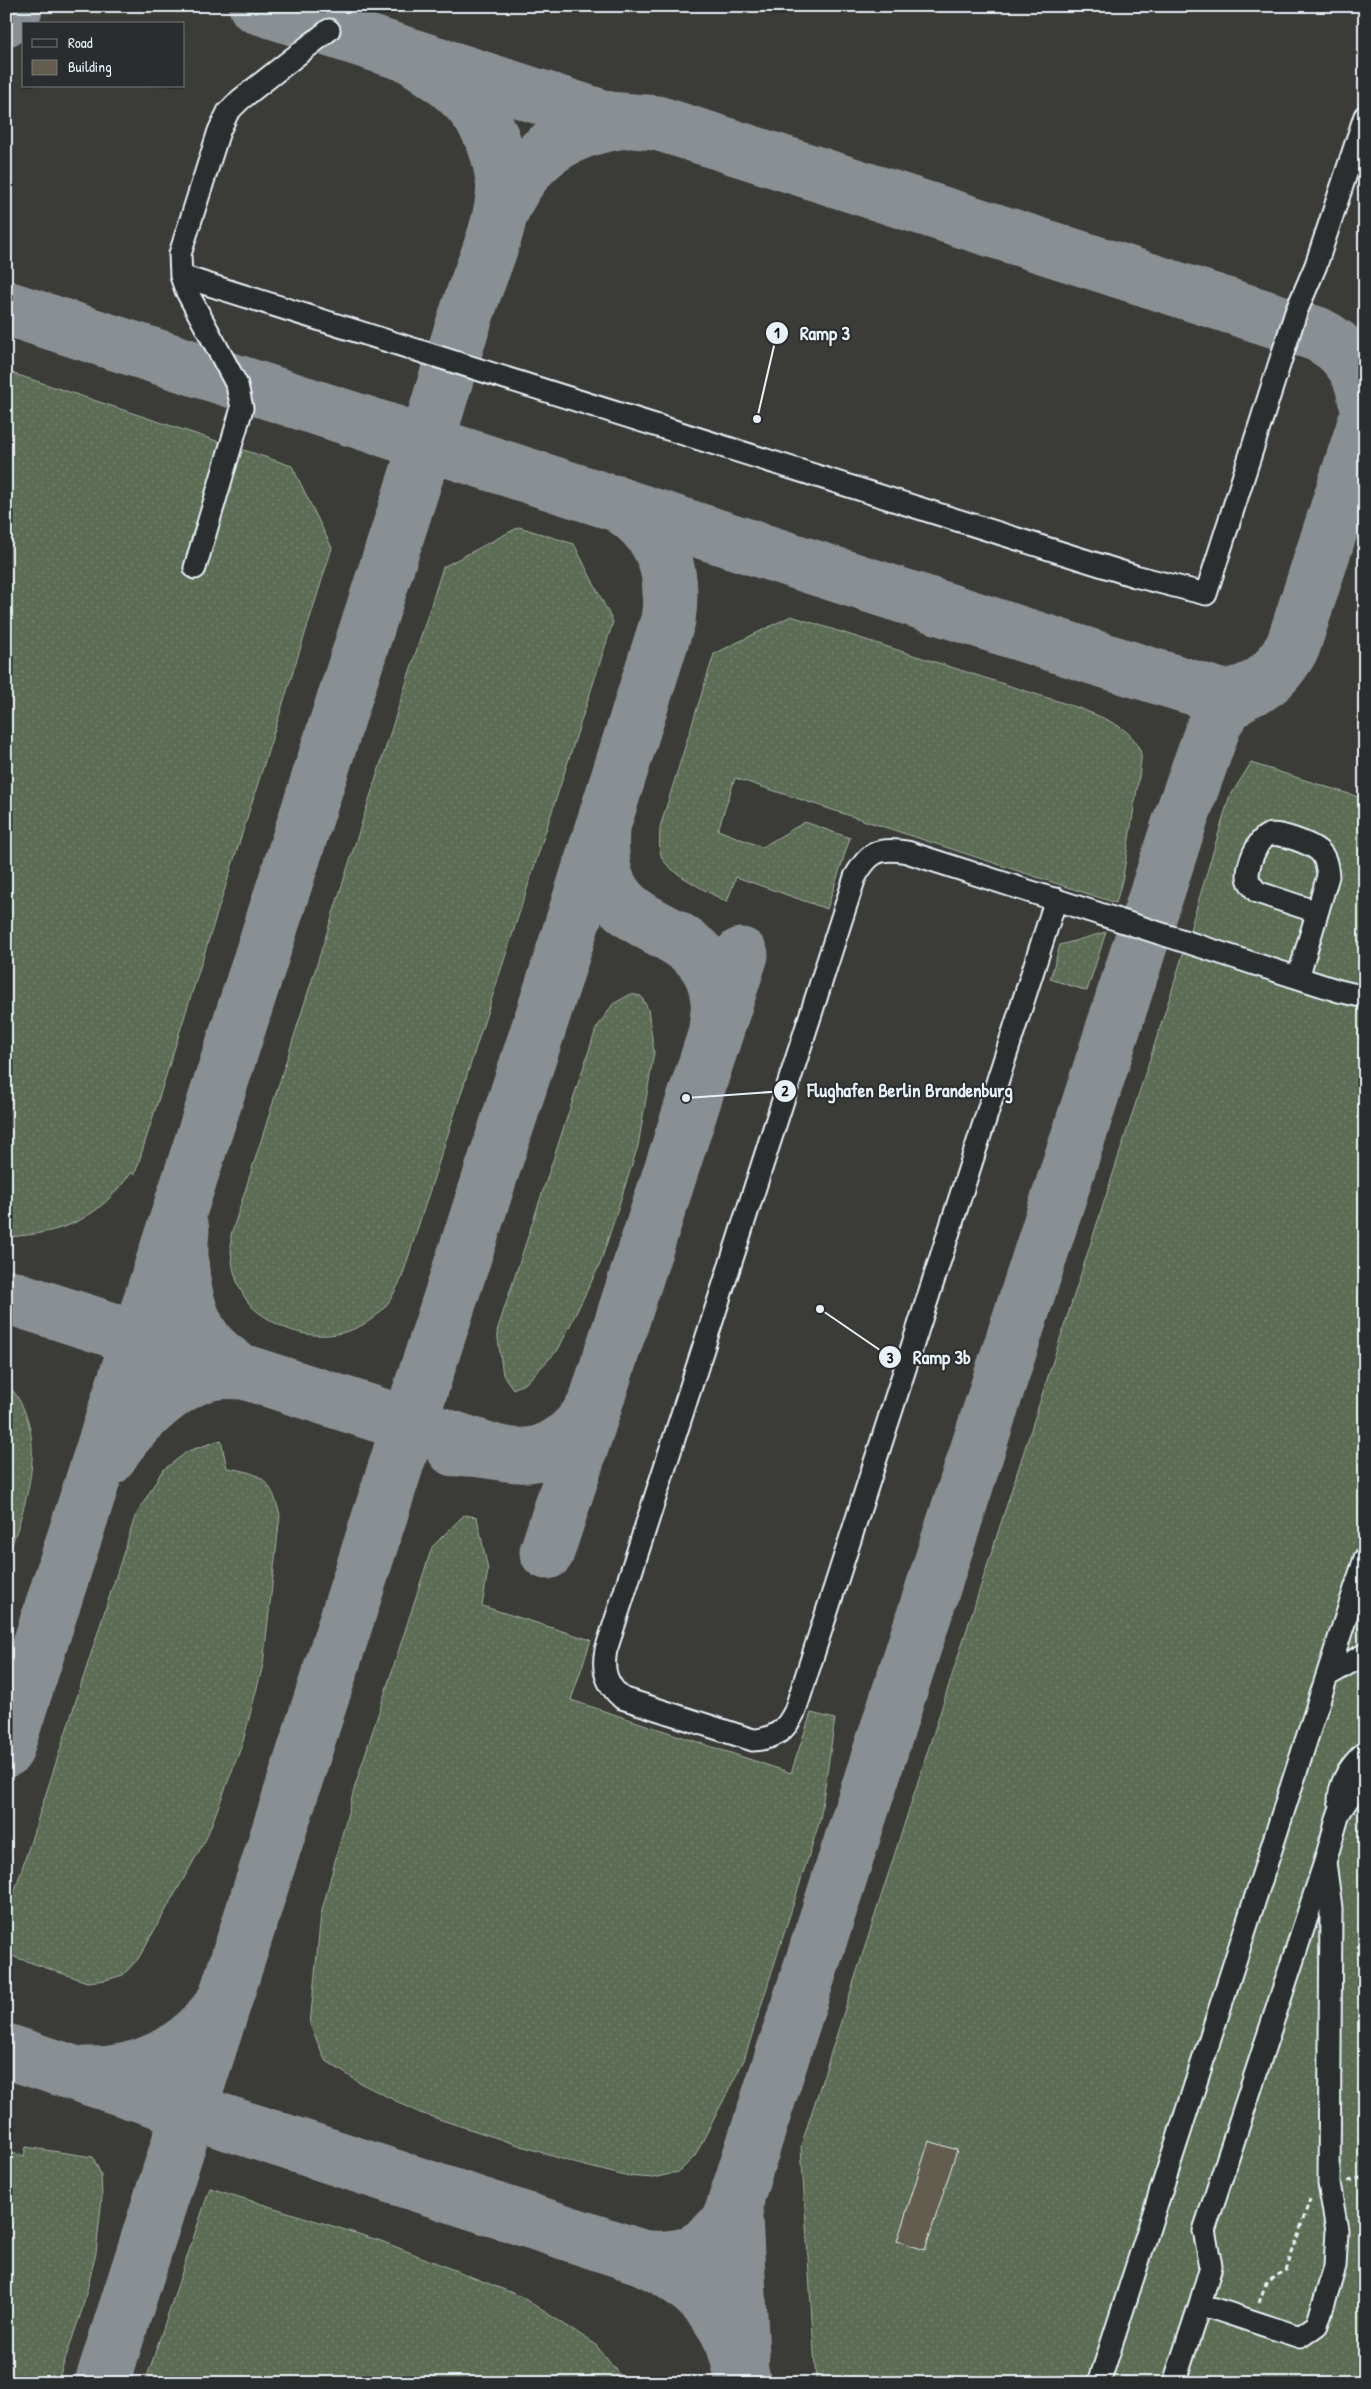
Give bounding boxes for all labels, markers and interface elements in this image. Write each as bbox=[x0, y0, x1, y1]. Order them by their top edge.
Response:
legend bbox=[22, 22, 185, 88]
text: Road bbox=[68, 32, 93, 53]
text: Building bbox=[68, 56, 112, 77]
callout: Ramp 3 bbox=[765, 316, 860, 350]
text: Ramp 3 bbox=[800, 320, 850, 347]
text: 1 bbox=[774, 322, 780, 343]
callout: Flughafen Berlin Brandenburg bbox=[773, 1074, 1023, 1108]
text: Flughafen Berlin Brandenburg bbox=[806, 1077, 1013, 1104]
text: 2 bbox=[781, 1080, 789, 1101]
callout: Ramp 3b bbox=[878, 1340, 981, 1374]
text: Ramp 3b bbox=[913, 1344, 971, 1371]
text: 3 bbox=[887, 1347, 894, 1368]

